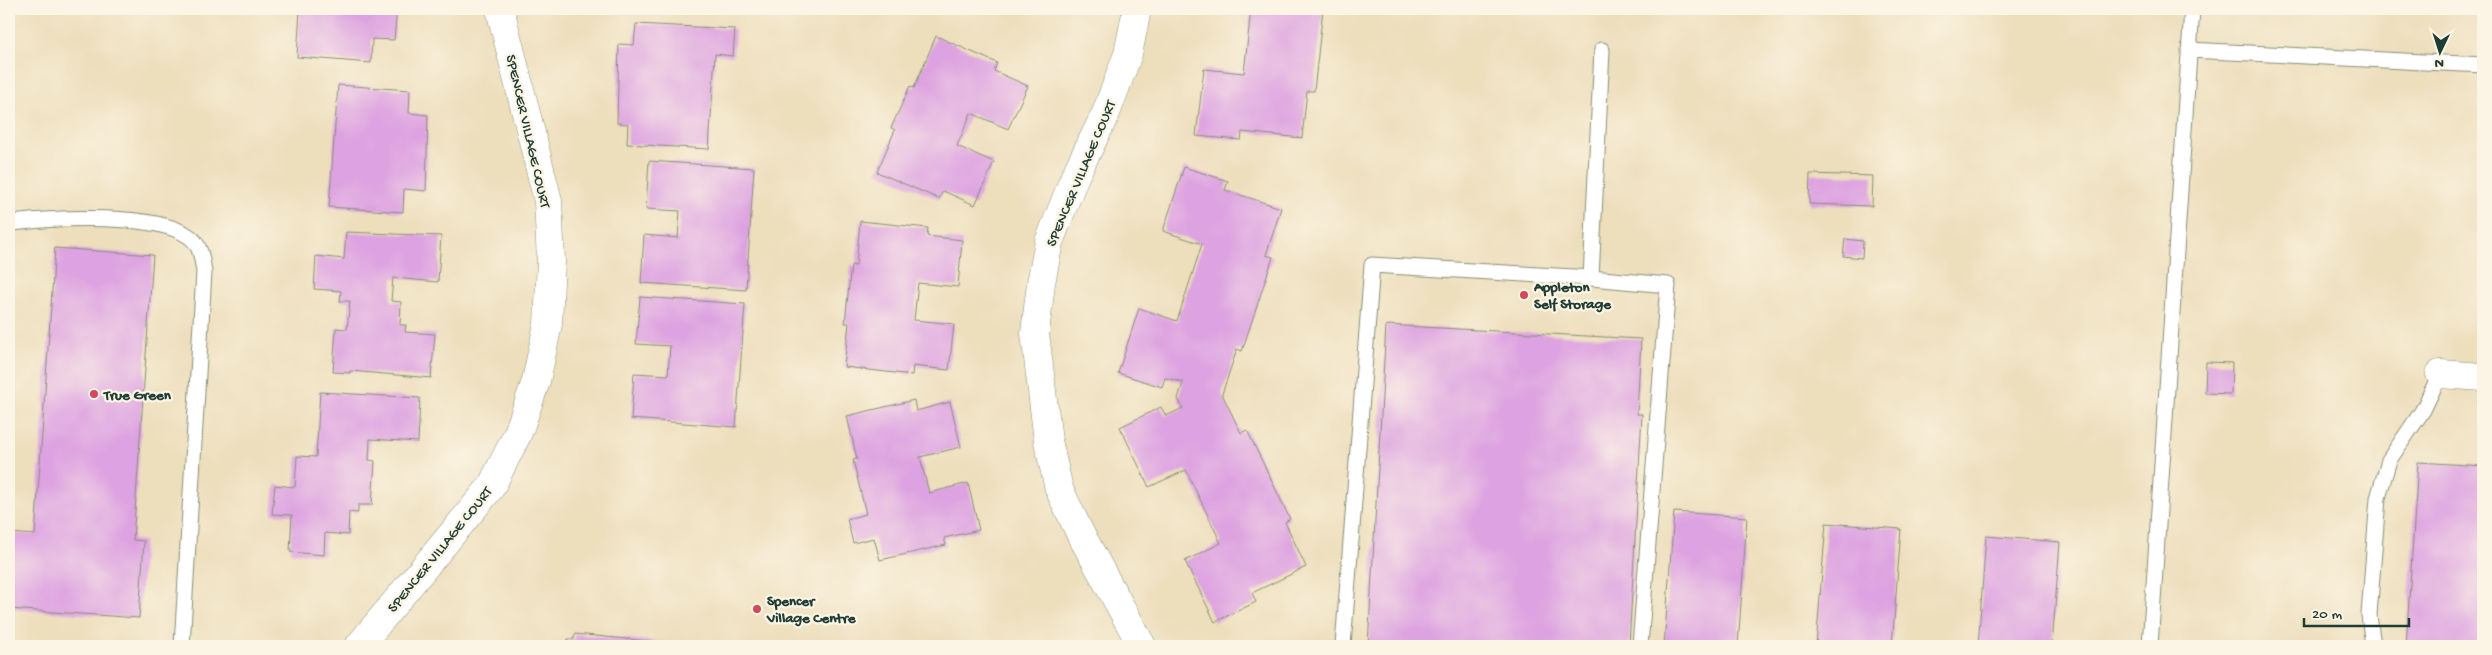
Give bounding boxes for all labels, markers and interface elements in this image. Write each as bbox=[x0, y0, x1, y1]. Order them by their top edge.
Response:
north arrow bbox=[2414, 28, 2464, 78]
street label: SPENCER VILLAGE COURT bbox=[501, 53, 554, 211]
text: N bbox=[2434, 54, 2444, 71]
street label: SPENCER VILLAGE COURT bbox=[1043, 97, 1121, 249]
place label: Appleton Self Storage bbox=[1533, 279, 1612, 314]
marker: Appleton Self Storage bbox=[1518, 289, 1530, 301]
place label: True Green bbox=[103, 387, 172, 405]
marker: True Green bbox=[88, 388, 100, 400]
street label: SPENCER VILLAGE COURT bbox=[384, 483, 498, 617]
place label: Spencer Village Centre bbox=[766, 593, 857, 628]
scale bar bbox=[2304, 595, 2410, 627]
marker: Spencer Village Centre bbox=[751, 603, 763, 615]
text: 20 m bbox=[2312, 606, 2342, 624]

